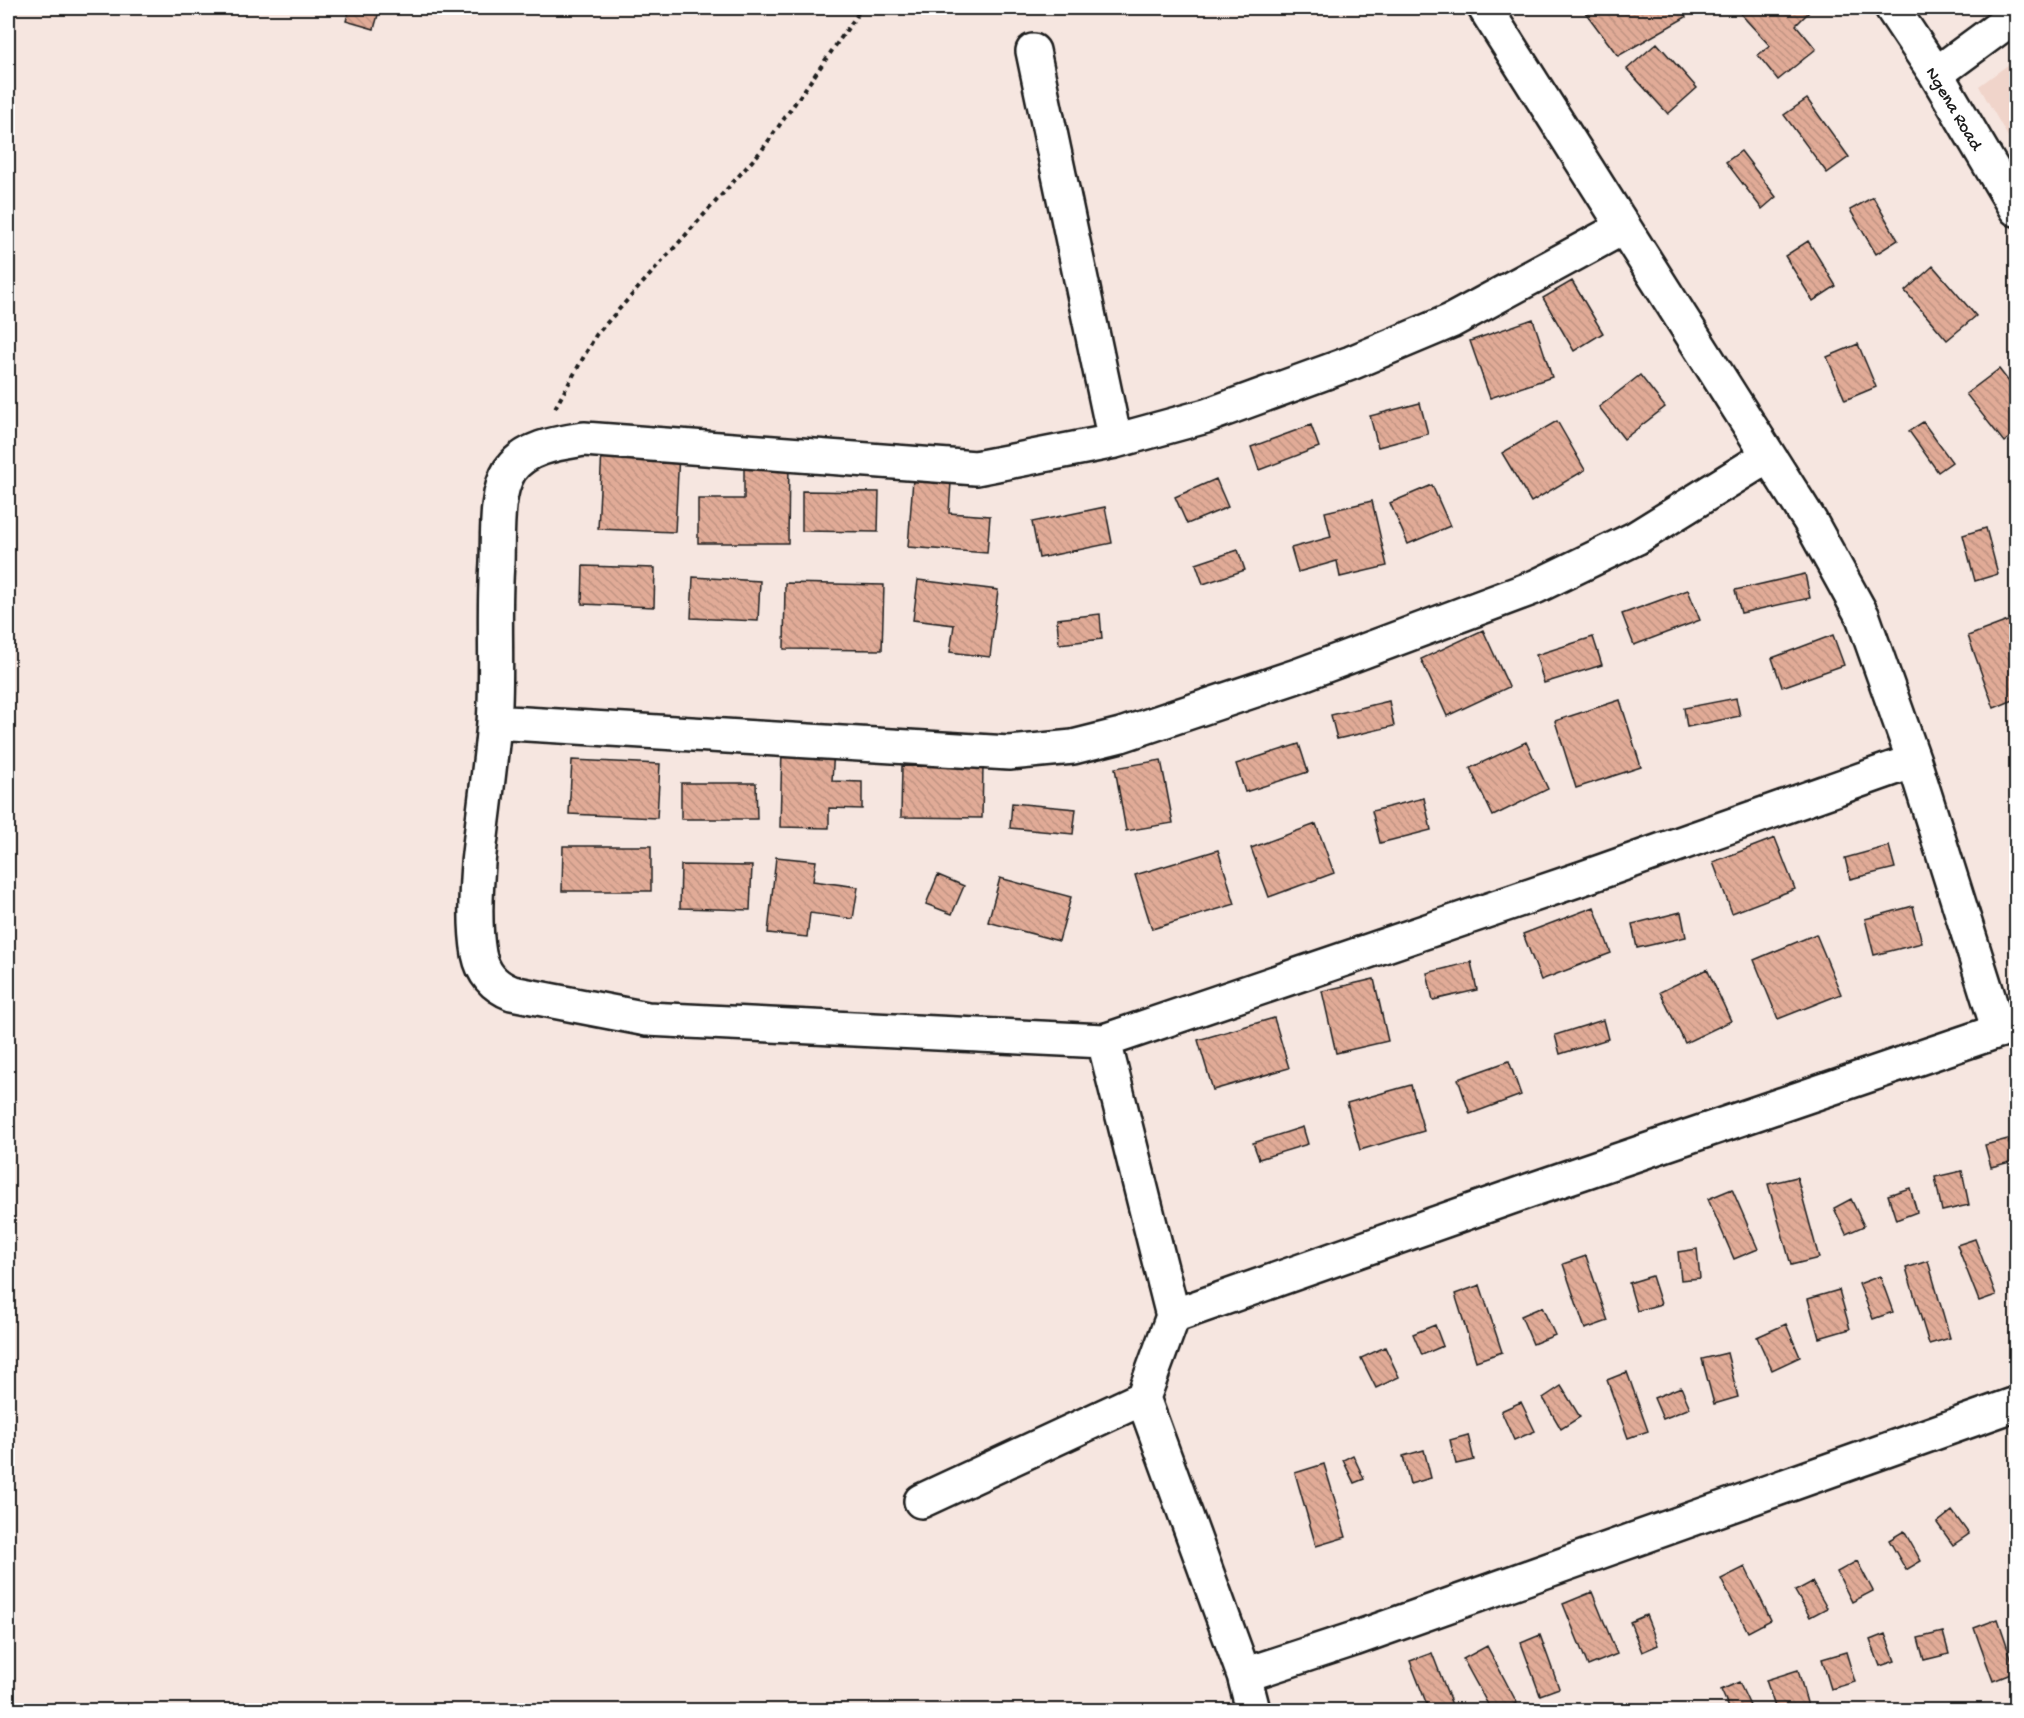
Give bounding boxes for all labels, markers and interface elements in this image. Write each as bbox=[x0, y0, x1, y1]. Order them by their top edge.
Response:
street label: Ngena Road bbox=[1920, 64, 1987, 156]

